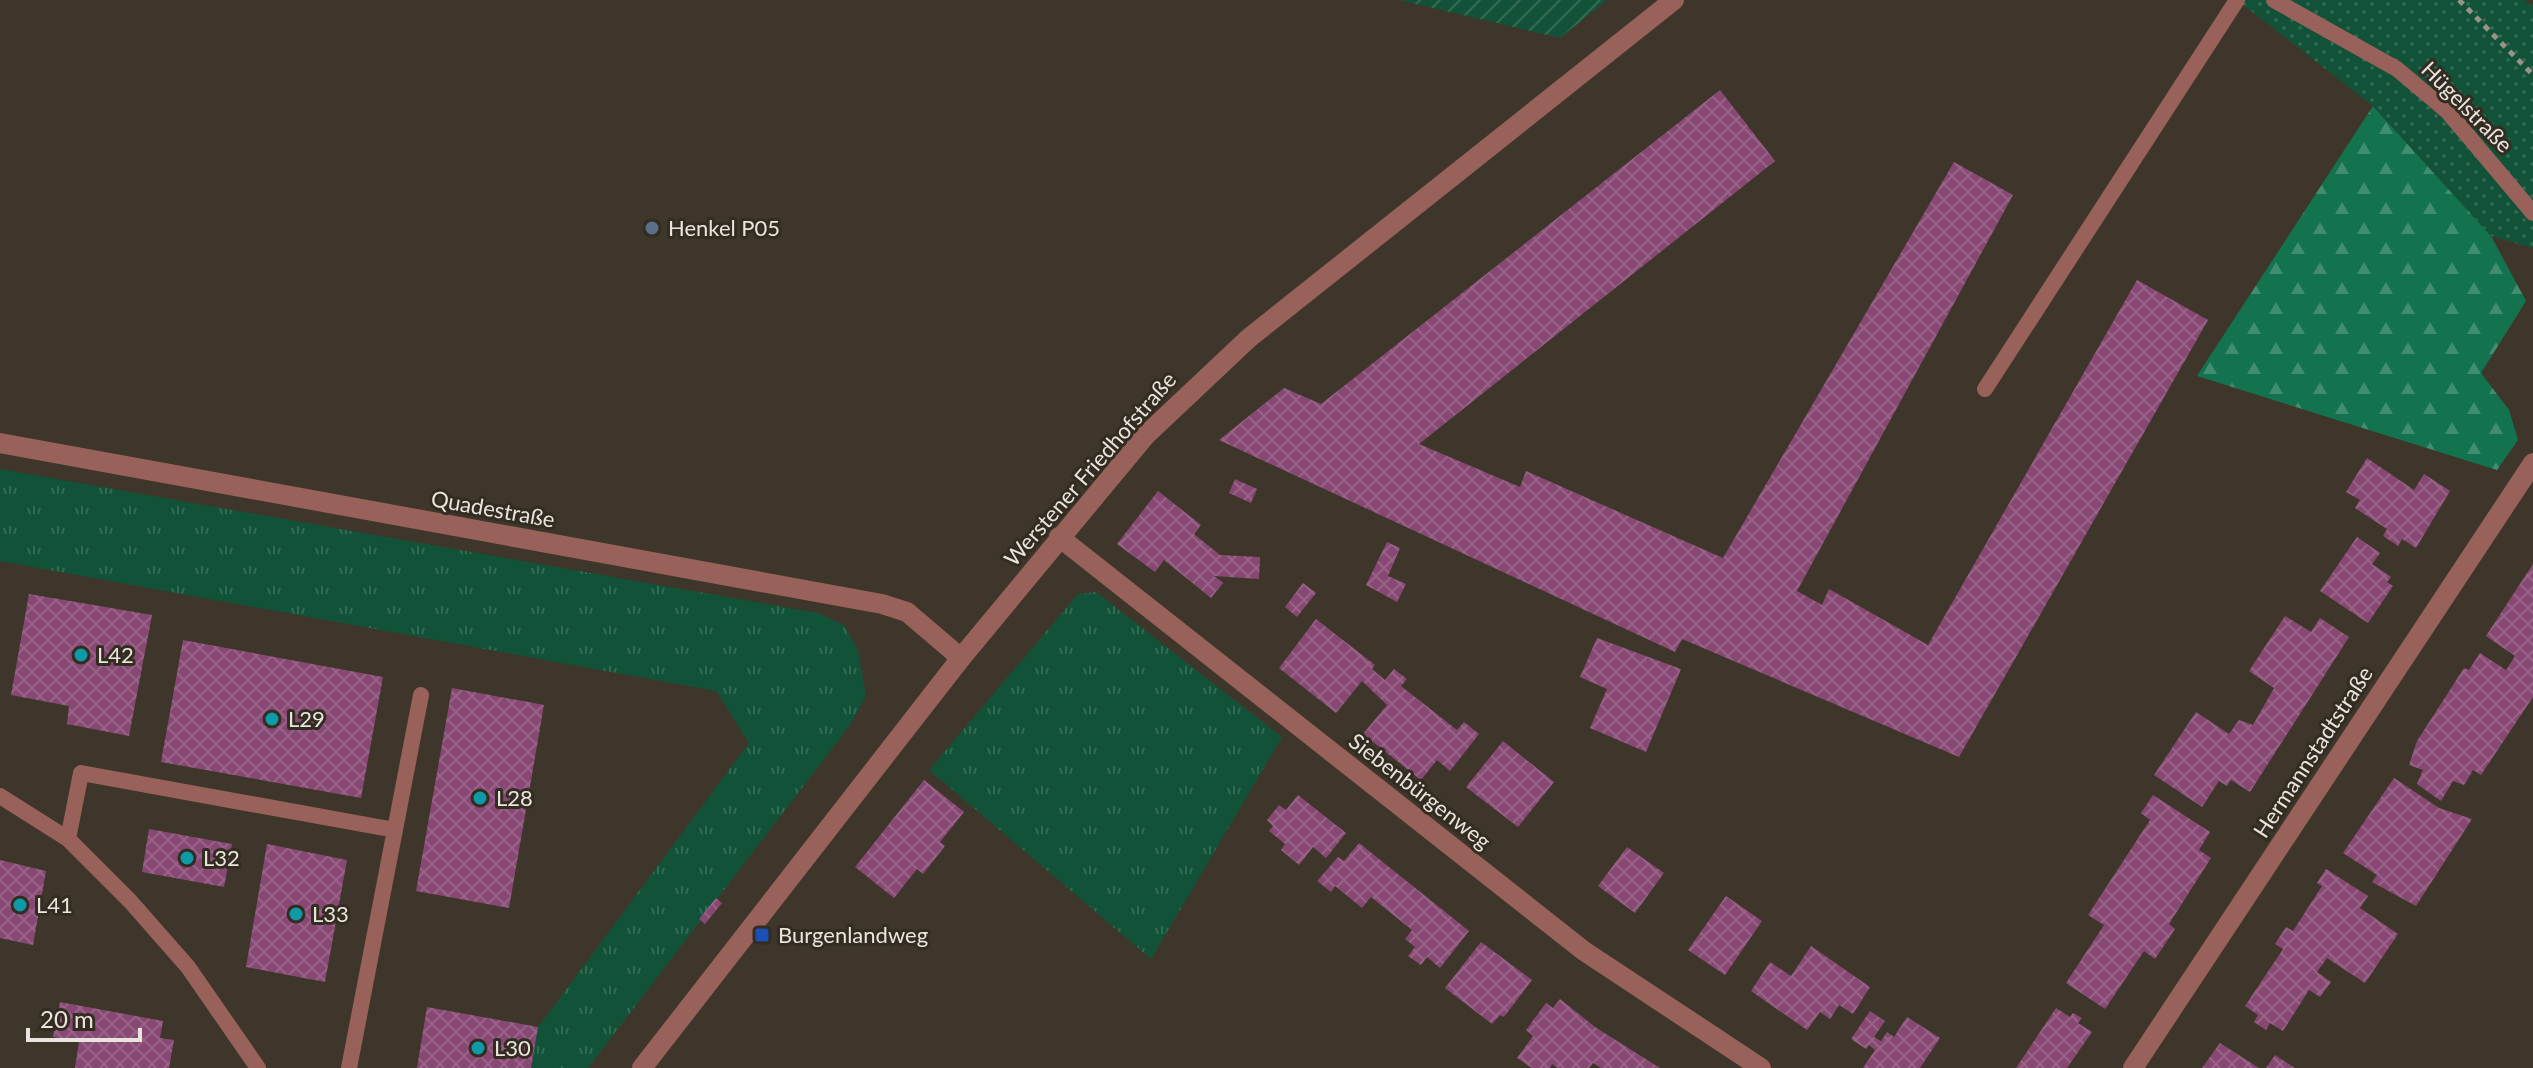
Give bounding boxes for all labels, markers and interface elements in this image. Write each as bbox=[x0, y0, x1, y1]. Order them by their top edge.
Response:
street label: Hügelstraße bbox=[2416, 56, 2518, 158]
place label: Henkel P05 bbox=[668, 214, 780, 241]
marker: Henkel P05 bbox=[643, 219, 661, 237]
street label: Werstener Friedhofstraße bbox=[998, 366, 1181, 571]
street label: Quadestraße bbox=[429, 484, 557, 533]
place label: L42 bbox=[97, 641, 134, 668]
marker: L42 bbox=[72, 646, 90, 664]
street label: Hermannstadtstraße bbox=[2247, 661, 2378, 842]
place label: L29 bbox=[288, 705, 325, 732]
marker: L29 bbox=[263, 710, 281, 728]
street label: Siebenbürgenweg bbox=[1344, 727, 1497, 854]
place label: L28 bbox=[496, 784, 533, 811]
marker: L28 bbox=[471, 789, 489, 807]
place label: L32 bbox=[203, 844, 240, 871]
marker: L32 bbox=[178, 849, 196, 867]
place label: L41 bbox=[36, 891, 73, 918]
marker: L41 bbox=[11, 896, 29, 914]
place label: L33 bbox=[312, 900, 349, 927]
marker: L33 bbox=[287, 905, 305, 923]
place label: Burgenlandweg bbox=[778, 921, 928, 948]
marker: Burgenlandweg bbox=[753, 926, 771, 944]
scale bar bbox=[28, 992, 140, 1042]
text: 20 m bbox=[40, 1004, 94, 1033]
place label: L30 bbox=[494, 1034, 531, 1061]
marker: L30 bbox=[469, 1039, 487, 1057]

